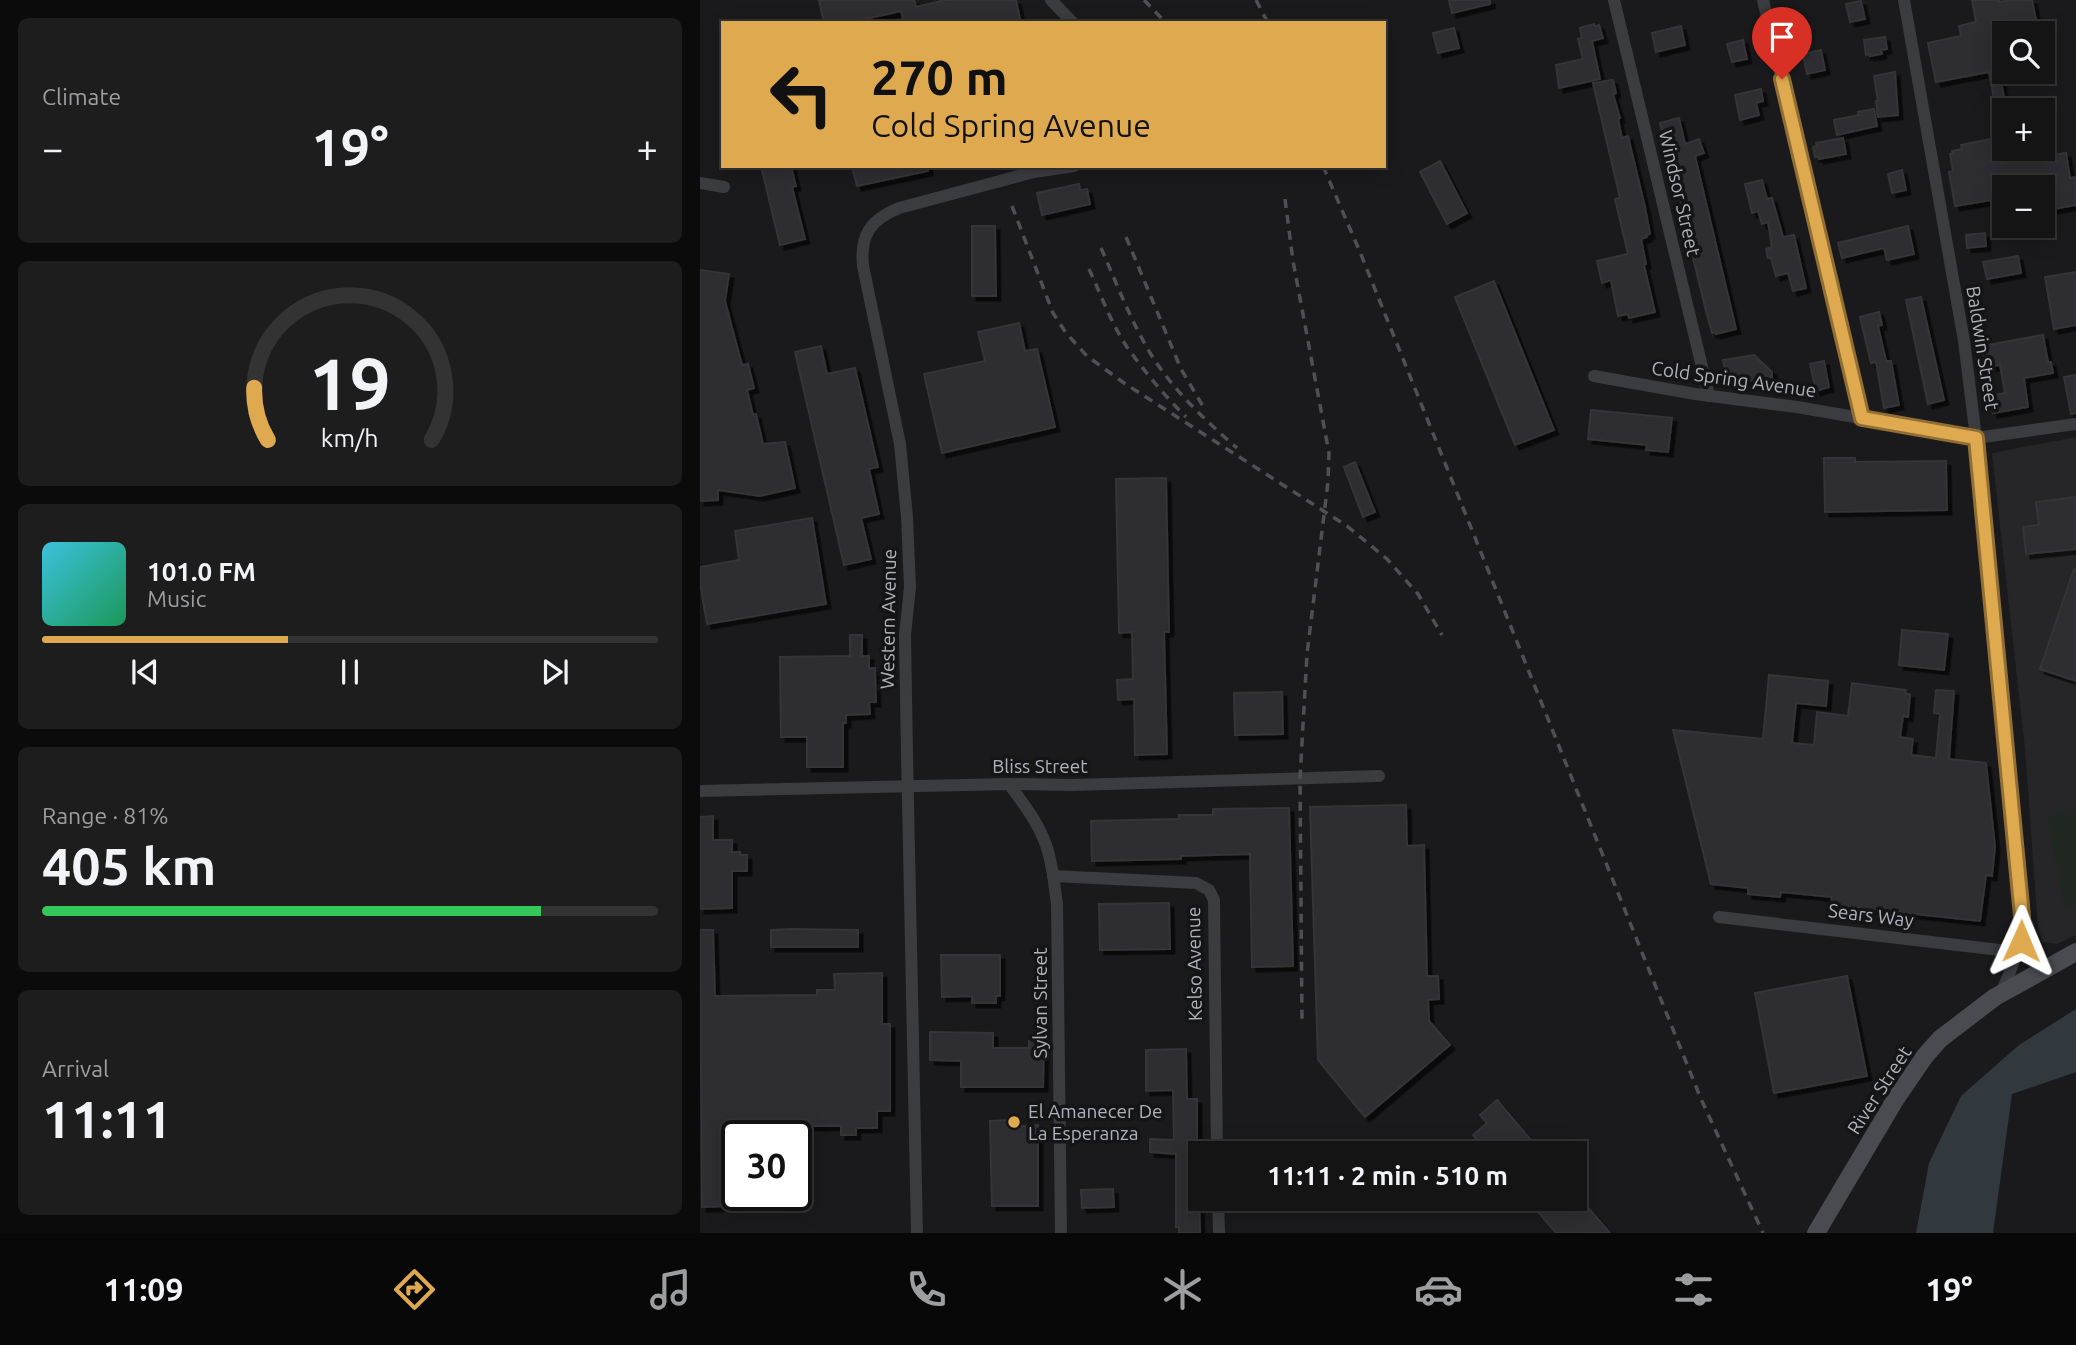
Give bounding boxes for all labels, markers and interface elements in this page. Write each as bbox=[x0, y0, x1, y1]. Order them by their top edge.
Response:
pin bbox=[1752, 7, 1812, 79]
icon: arrive bbox=[1763, 18, 1801, 56]
map controls bbox=[1992, 21, 2055, 238]
button: search bbox=[1992, 21, 2055, 84]
icon: left bbox=[756, 49, 847, 140]
text: 270 m bbox=[871, 49, 1008, 104]
text: Climate bbox=[42, 84, 121, 109]
button: + bbox=[1992, 98, 2055, 161]
text: Cold Spring Avenue bbox=[871, 107, 1151, 143]
text: 19° bbox=[311, 118, 389, 176]
text: − bbox=[42, 127, 63, 169]
text: + bbox=[637, 127, 658, 169]
street label: Windsor Street bbox=[1655, 128, 1705, 259]
button: − bbox=[1992, 175, 2055, 238]
street label: Baldwin Street bbox=[1962, 284, 2004, 412]
text: 19 bbox=[309, 342, 391, 424]
street label: Cold Spring Avenue bbox=[1650, 357, 1818, 401]
text: km/h bbox=[321, 423, 379, 451]
street label: Western Avenue bbox=[876, 549, 900, 689]
text: 101.0 FM bbox=[147, 557, 256, 586]
text: Music bbox=[147, 586, 206, 611]
icon: previous bbox=[126, 653, 164, 691]
icon: pause bbox=[331, 653, 369, 691]
icon: next bbox=[536, 653, 574, 691]
street label: Bliss Street bbox=[992, 755, 1088, 777]
text: Range · 81% bbox=[42, 803, 169, 828]
text: 405 km bbox=[42, 837, 216, 895]
street label: Sears Way bbox=[1827, 899, 1915, 931]
position arrow bbox=[1984, 904, 2058, 978]
street label: Kelso Avenue bbox=[1182, 907, 1206, 1021]
street label: Sylvan Street bbox=[1029, 947, 1051, 1059]
street label: River Street bbox=[1842, 1041, 1916, 1138]
text: Arrival bbox=[42, 1056, 109, 1081]
text: 11:11 bbox=[42, 1090, 172, 1148]
place label: El Amanecer De La Esperanza bbox=[1028, 1100, 1163, 1144]
marker: El Amanecer De La Esperanza bbox=[1006, 1114, 1022, 1130]
speed limit sign: 30 bbox=[721, 1120, 812, 1211]
text: 11:11 · 2 min · 510 m bbox=[1267, 1161, 1508, 1190]
icon: directions bbox=[390, 1265, 439, 1314]
icon: music bbox=[646, 1265, 695, 1314]
icon: phone bbox=[902, 1265, 951, 1314]
icon: climate bbox=[1158, 1265, 1207, 1314]
icon: car bbox=[1414, 1265, 1463, 1314]
icon: filters bbox=[1669, 1265, 1718, 1314]
text: 11:09 bbox=[103, 1271, 183, 1307]
text: 19° bbox=[1925, 1271, 1973, 1307]

